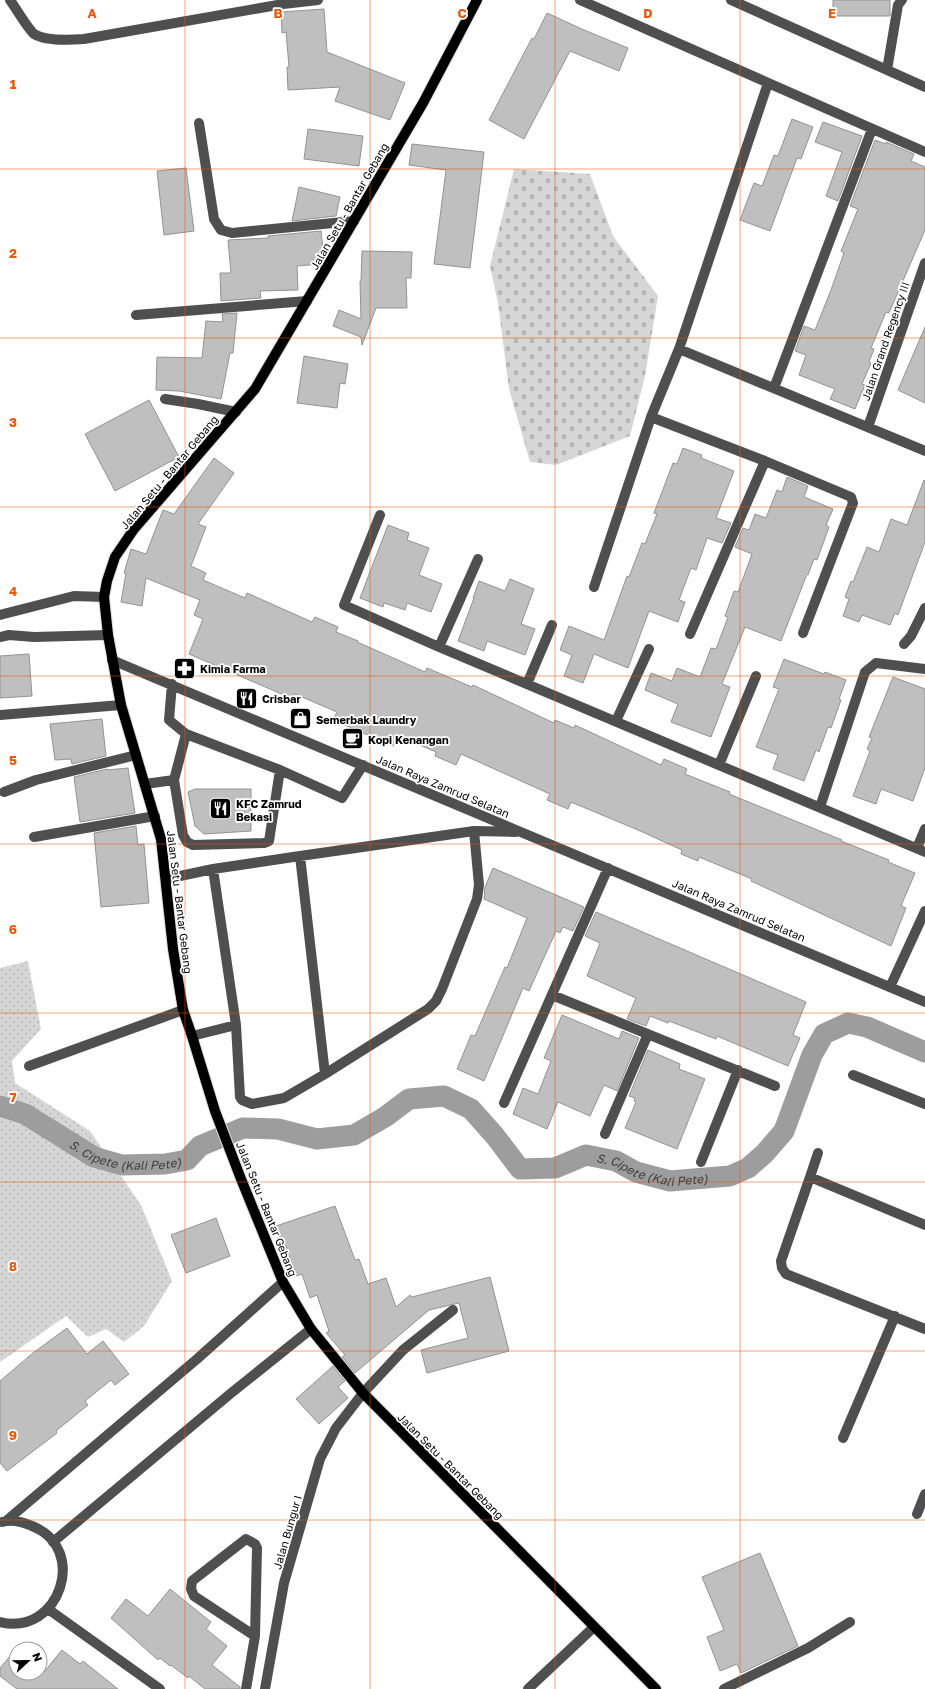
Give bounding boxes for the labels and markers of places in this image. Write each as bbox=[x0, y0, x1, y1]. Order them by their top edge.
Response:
pharmacy icon: Kimia Farma bbox=[171, 655, 197, 681]
place label: Kimia Farma bbox=[200, 662, 266, 675]
restaurant icon: Crisbar bbox=[234, 685, 260, 711]
place label: Crisbar bbox=[262, 692, 301, 705]
shop icon: Semerbak Laundry bbox=[287, 706, 313, 732]
place label: Semerbak Laundry bbox=[316, 713, 417, 726]
cafe icon: Kopi Kenangan bbox=[339, 726, 365, 752]
place label: Kopi Kenangan bbox=[368, 733, 449, 746]
restaurant icon: KFC Zamrud Bekasi bbox=[208, 796, 234, 822]
place label: KFC Zamrud Bekasi bbox=[236, 797, 302, 823]

